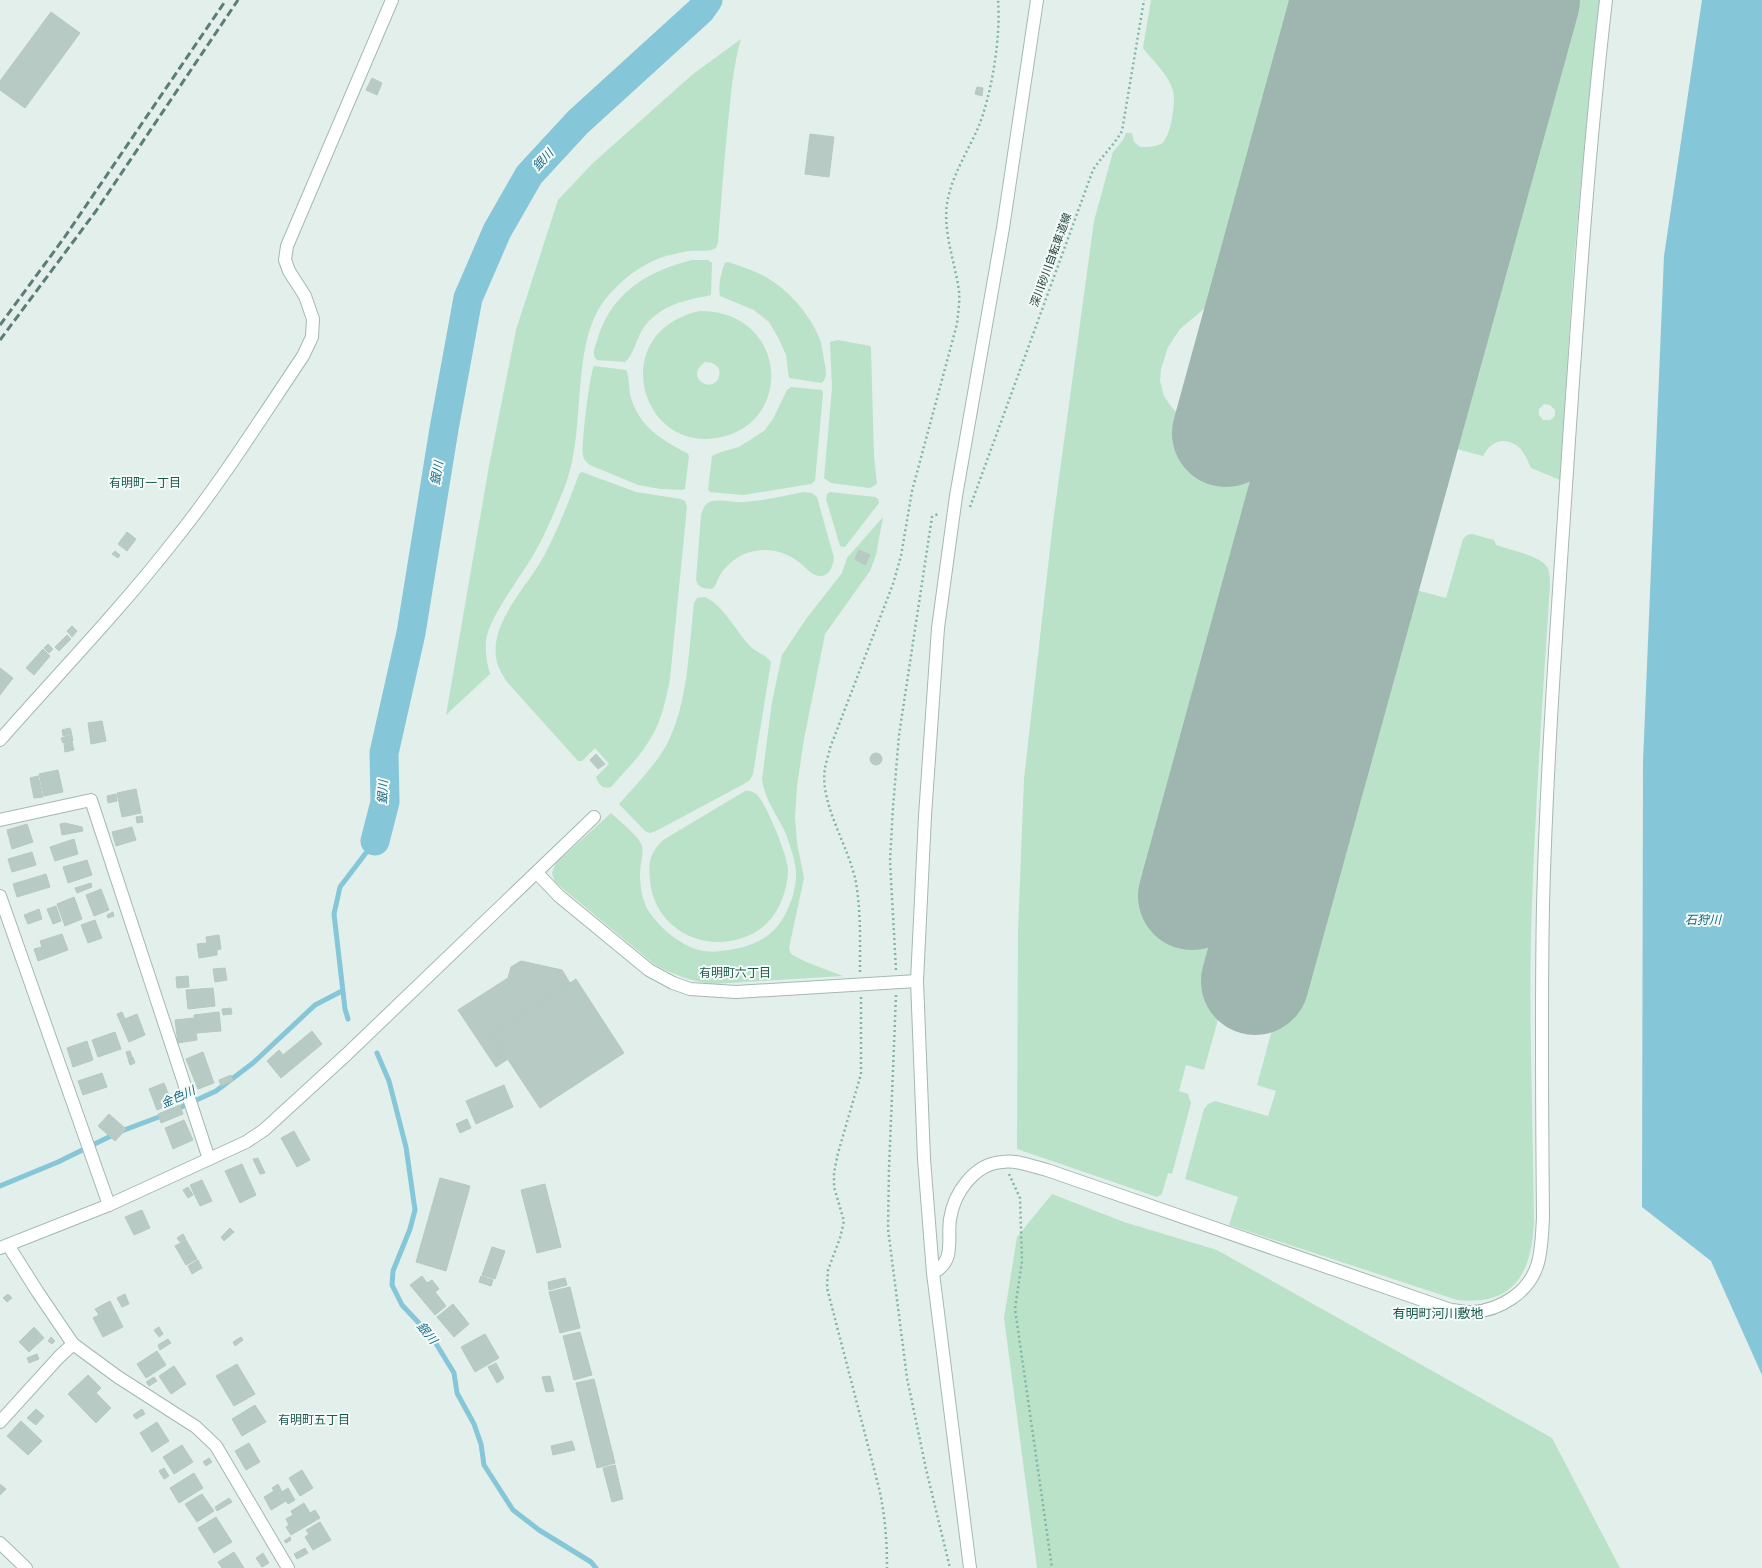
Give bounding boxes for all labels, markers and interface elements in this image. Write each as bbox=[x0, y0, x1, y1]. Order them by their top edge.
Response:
water label: 銀川 bbox=[530, 145, 558, 174]
street label: 深川砂川自転車道線 bbox=[1028, 211, 1074, 309]
water label: 銀川 bbox=[428, 458, 446, 486]
district label: 有明町一丁目 bbox=[109, 476, 181, 490]
water label: 銀川 bbox=[376, 778, 390, 804]
water label: 石狩川 bbox=[1685, 913, 1723, 927]
district label: 有明町六丁目 bbox=[699, 966, 771, 980]
water label: 金色川 bbox=[159, 1082, 199, 1111]
district label: 有明町河川敷地 bbox=[1392, 1306, 1484, 1322]
water label: 銀川 bbox=[414, 1319, 441, 1348]
district label: 有明町五丁目 bbox=[278, 1413, 350, 1427]

